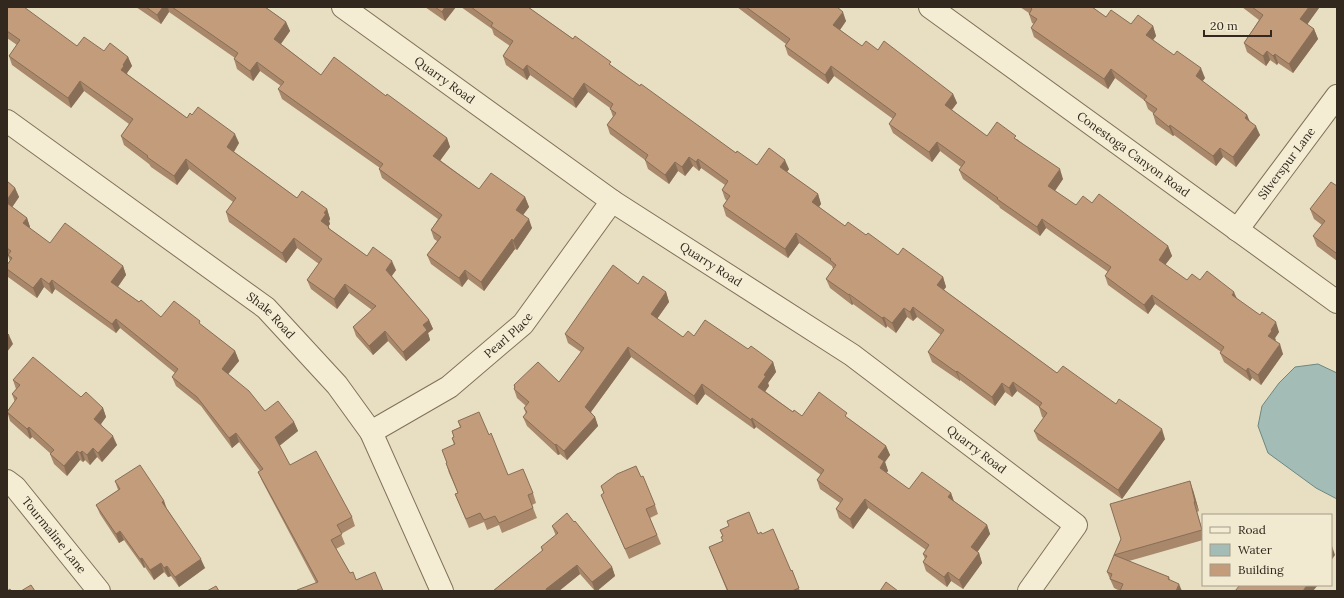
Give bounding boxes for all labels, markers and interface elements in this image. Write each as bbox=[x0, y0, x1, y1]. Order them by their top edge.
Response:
scale bar bbox=[1204, 12, 1271, 38]
text: 20 m bbox=[1210, 18, 1238, 33]
street label: Quarry Road bbox=[412, 53, 478, 107]
street label: Conestoga Canyon Road bbox=[1074, 108, 1193, 200]
street label: Silverspur Lane bbox=[1254, 124, 1318, 202]
street label: Quarry Road bbox=[677, 238, 745, 289]
street label: Shale Road bbox=[244, 289, 298, 341]
street label: Pearl Place bbox=[481, 309, 536, 361]
street label: Quarry Road bbox=[944, 422, 1009, 476]
street label: Tourmaline Lane bbox=[19, 494, 90, 577]
legend bbox=[1202, 514, 1332, 586]
text: Road bbox=[1238, 522, 1266, 537]
text: Water bbox=[1238, 542, 1273, 557]
text: Building bbox=[1238, 562, 1284, 577]

